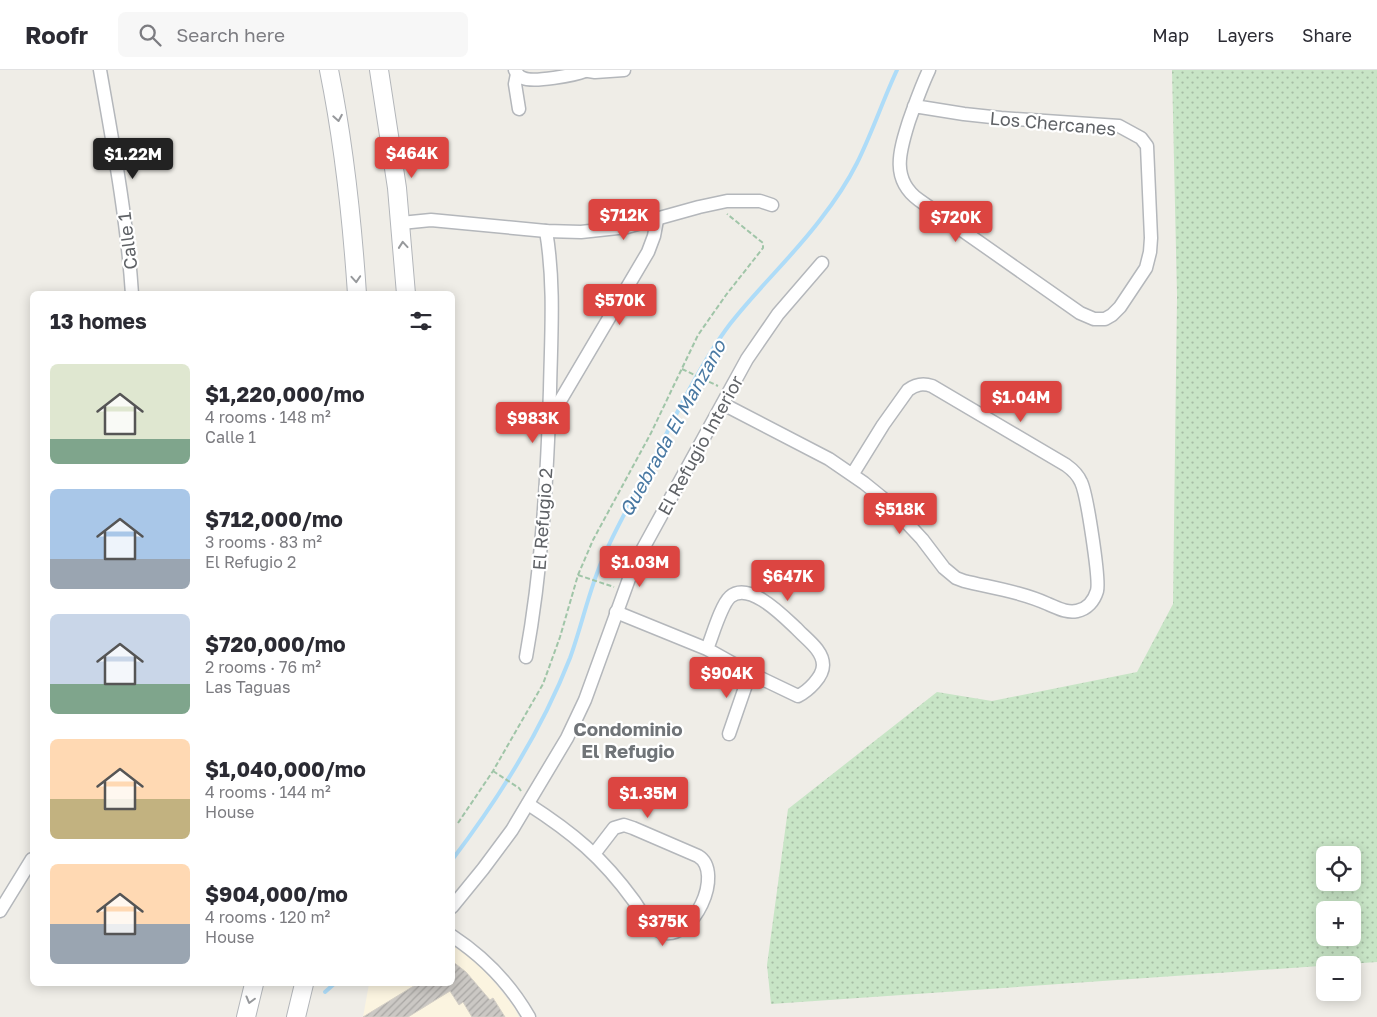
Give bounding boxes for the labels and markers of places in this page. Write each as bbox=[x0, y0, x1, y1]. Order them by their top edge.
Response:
pin: $464K bbox=[377, 136, 447, 179]
pin: $1.22M bbox=[92, 138, 174, 180]
pin: $712K bbox=[589, 198, 659, 241]
pin: $720K bbox=[921, 200, 991, 243]
pin: $570K bbox=[585, 284, 655, 326]
pin: $1.04M bbox=[980, 380, 1062, 423]
pin: $983K bbox=[498, 402, 568, 444]
pin: $518K bbox=[865, 492, 935, 535]
pin: $1.03M bbox=[599, 546, 681, 588]
pin: $647K bbox=[753, 560, 823, 602]
pin: $904K bbox=[692, 656, 762, 699]
pin: $1.35M bbox=[607, 776, 689, 819]
pin: $375K bbox=[628, 904, 698, 947]

